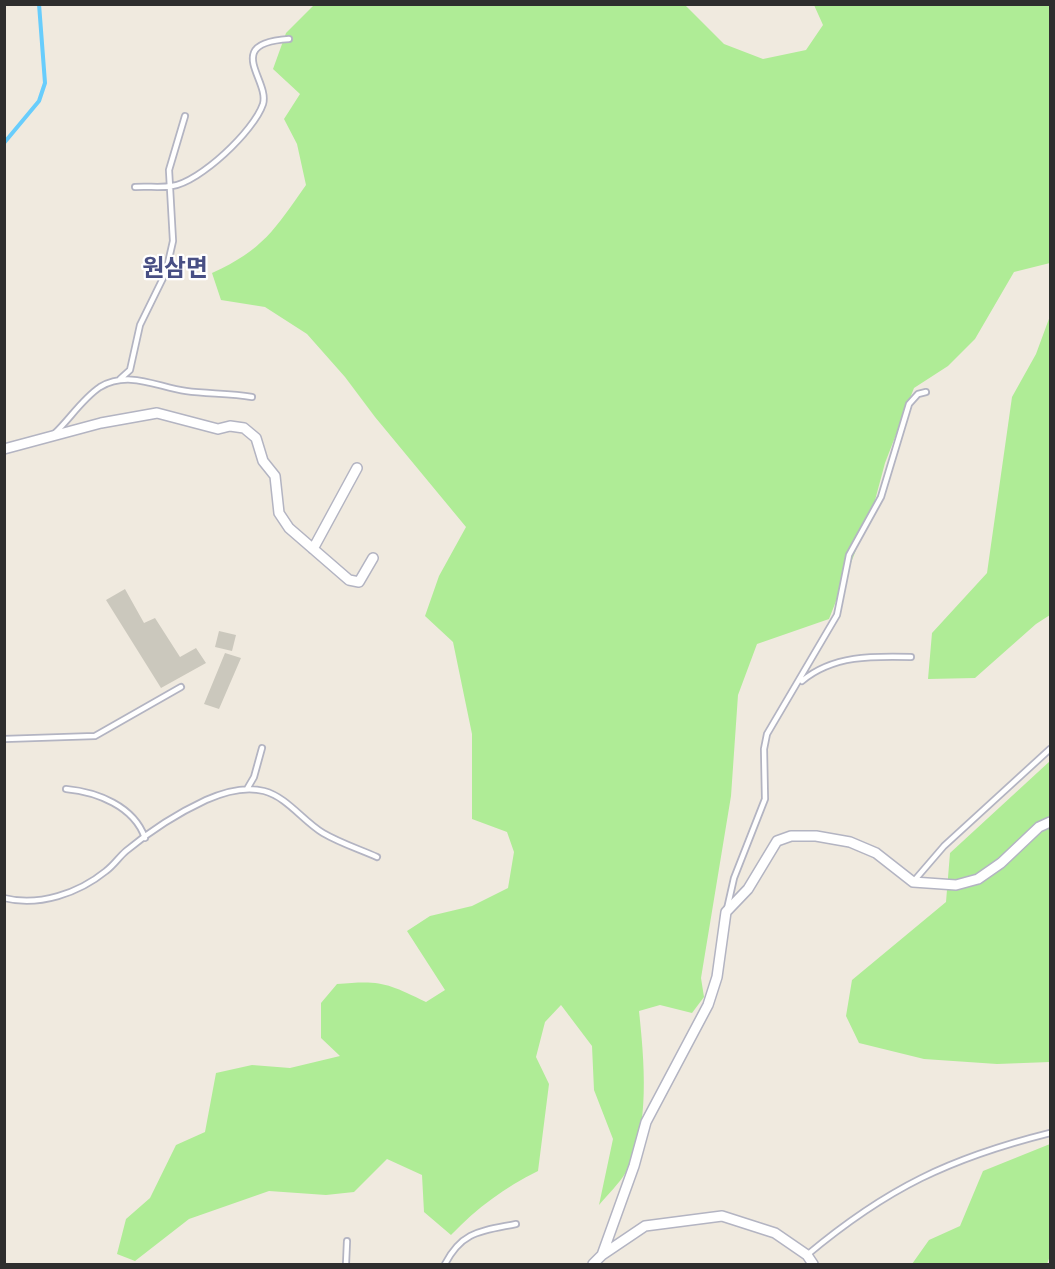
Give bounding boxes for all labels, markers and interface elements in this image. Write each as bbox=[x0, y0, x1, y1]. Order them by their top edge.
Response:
district label: 원삼면 bbox=[142, 255, 208, 283]

